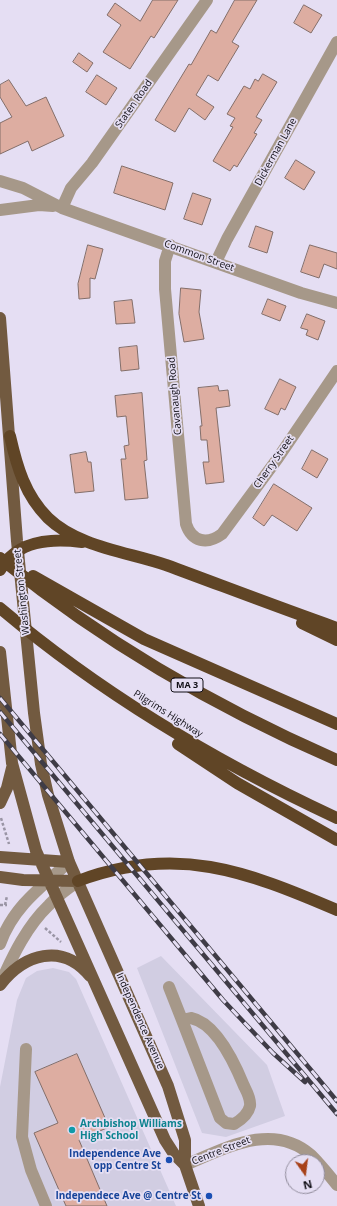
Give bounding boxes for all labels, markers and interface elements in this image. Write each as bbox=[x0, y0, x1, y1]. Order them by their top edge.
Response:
street label: Staten Road bbox=[113, 77, 155, 131]
street label: Dickerman Lane bbox=[252, 116, 300, 188]
street label: Common Street bbox=[162, 238, 236, 274]
street label: Cavanaugh Road bbox=[166, 356, 184, 436]
street label: Cherry Street bbox=[251, 433, 297, 491]
street label: Washington Street bbox=[12, 549, 32, 635]
road number: MA 3 bbox=[171, 678, 203, 692]
street label: Pilgrims Highway bbox=[131, 688, 205, 740]
street label: Independence Avenue bbox=[113, 971, 167, 1071]
place label: Archbishop Williams High School bbox=[80, 1118, 182, 1142]
marker: Archbishop Williams High School bbox=[67, 1125, 77, 1135]
street label: Centre Street bbox=[190, 1134, 252, 1168]
place label: Independence Ave opp Centre St bbox=[69, 1148, 161, 1172]
north arrow bbox=[285, 1154, 325, 1194]
marker: Independence Ave opp Centre St bbox=[164, 1155, 174, 1165]
text: N bbox=[302, 1177, 314, 1194]
place label: Independece Ave @ Centre St bbox=[55, 1190, 201, 1202]
marker: Independece Ave @ Centre St bbox=[204, 1191, 214, 1201]

